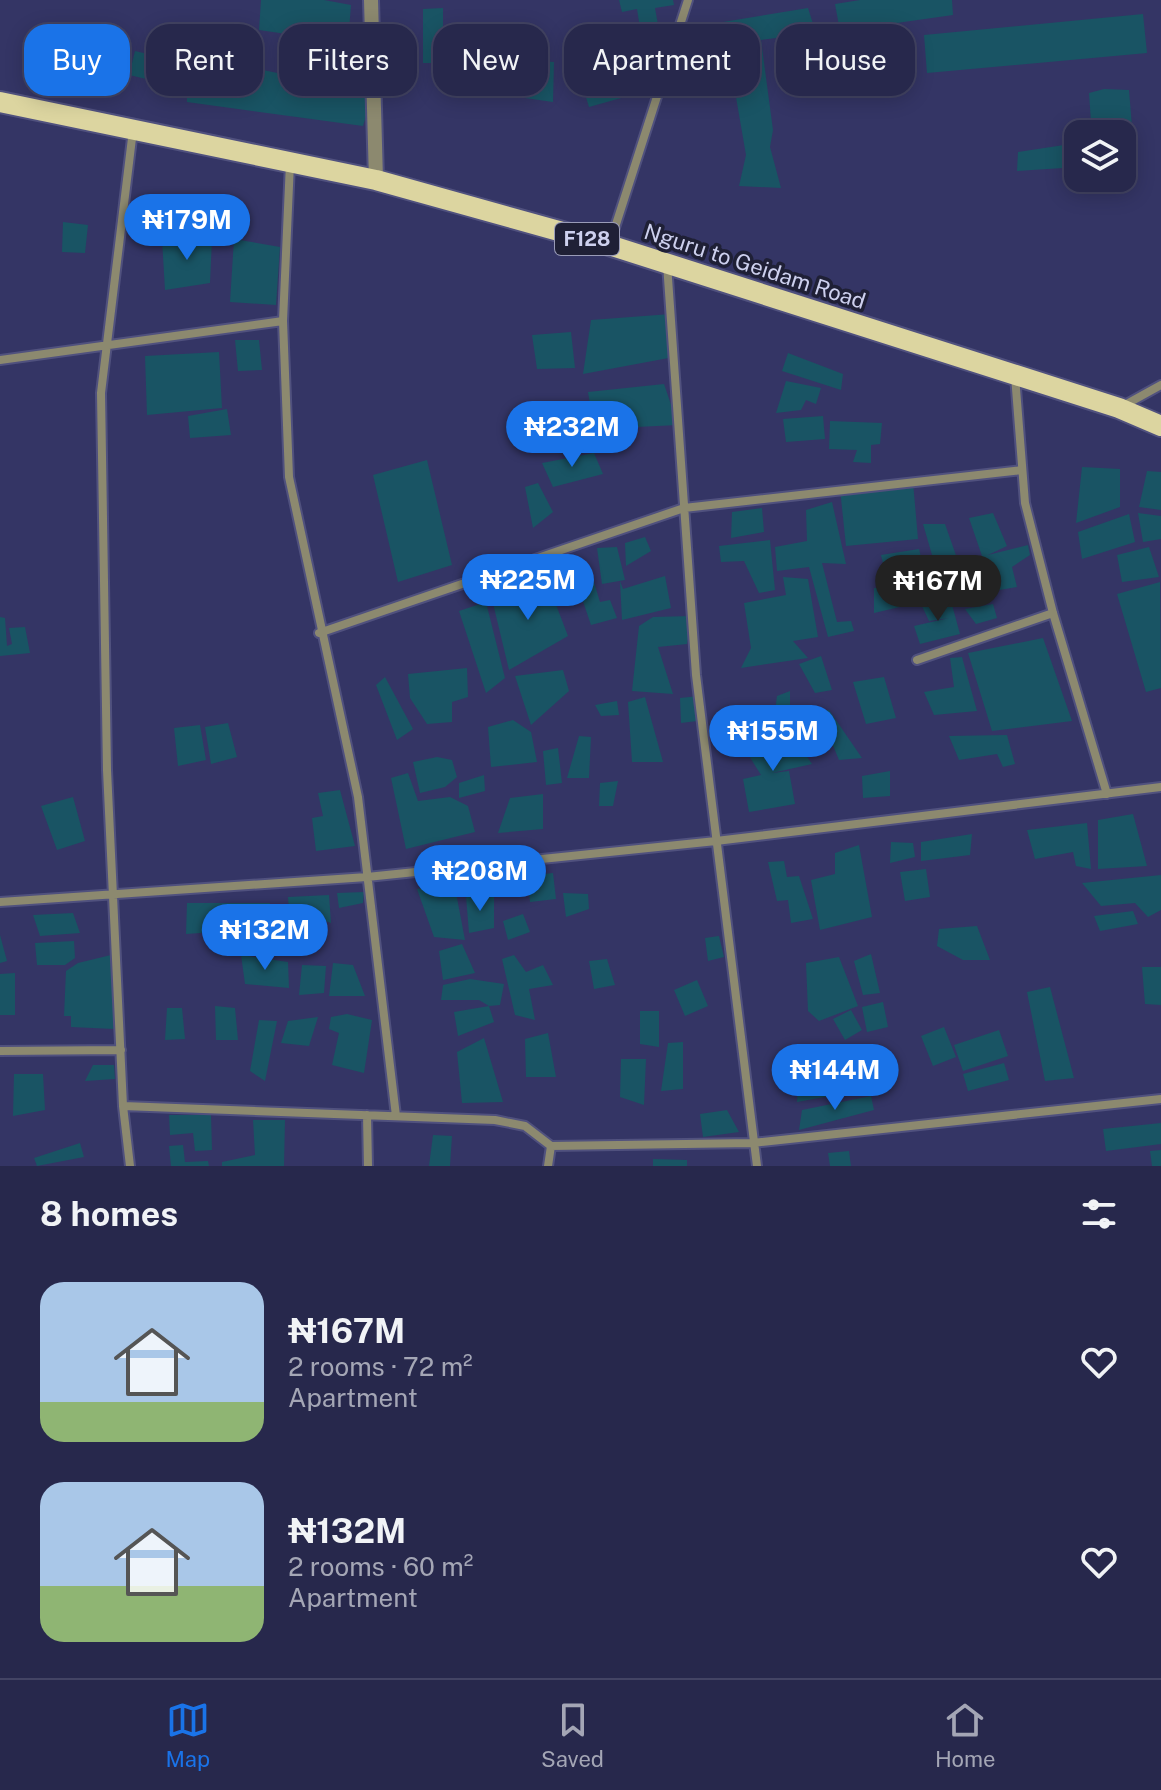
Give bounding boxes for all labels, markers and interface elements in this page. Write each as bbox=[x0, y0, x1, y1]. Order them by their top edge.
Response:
chip: Buy bbox=[24, 24, 130, 96]
chip: Rent bbox=[146, 24, 263, 96]
chip: Filters bbox=[279, 24, 417, 96]
chip: New bbox=[433, 24, 548, 96]
chip: Apartment bbox=[564, 24, 760, 96]
chip: House bbox=[776, 24, 915, 96]
map controls bbox=[1064, 120, 1136, 192]
button: layers bbox=[1064, 120, 1136, 192]
pin: ₦179M bbox=[131, 194, 243, 262]
text: ₦179M bbox=[142, 204, 232, 235]
street label: Nguru to Geidam Road bbox=[641, 218, 869, 314]
road number: F128 bbox=[555, 223, 619, 255]
pin: ₦232M bbox=[516, 401, 628, 469]
text: ₦232M bbox=[524, 411, 620, 442]
pin: ₦225M bbox=[472, 554, 584, 622]
pin: ₦167M bbox=[882, 555, 994, 623]
text: ₦225M bbox=[480, 564, 576, 595]
text: ₦167M bbox=[893, 565, 983, 596]
pin: ₦155M bbox=[717, 705, 829, 773]
text: ₦155M bbox=[727, 715, 819, 746]
pin: ₦208M bbox=[424, 845, 536, 913]
text: ₦208M bbox=[432, 855, 528, 886]
pin: ₦132M bbox=[209, 904, 321, 972]
text: ₦132M bbox=[220, 914, 310, 945]
pin: ₦144M bbox=[779, 1044, 891, 1112]
text: ₦144M bbox=[790, 1054, 880, 1085]
icon: filters bbox=[1077, 1192, 1121, 1236]
text: 8 homes bbox=[40, 1194, 178, 1234]
text: ₦167M bbox=[288, 1311, 405, 1351]
icon: home bbox=[104, 1314, 200, 1410]
icon: heart bbox=[1077, 1340, 1121, 1384]
text: 2 rooms · 72 m² bbox=[288, 1351, 473, 1382]
text: Apartment bbox=[288, 1382, 418, 1413]
text: ₦132M bbox=[288, 1511, 406, 1551]
icon: home bbox=[104, 1514, 200, 1610]
icon: heart bbox=[1077, 1540, 1121, 1584]
text: 2 rooms · 60 m² bbox=[288, 1551, 473, 1582]
text: Apartment bbox=[288, 1582, 418, 1613]
tab: Map bbox=[165, 1698, 210, 1772]
tab: Saved bbox=[541, 1698, 604, 1772]
tab: Home bbox=[935, 1698, 996, 1772]

